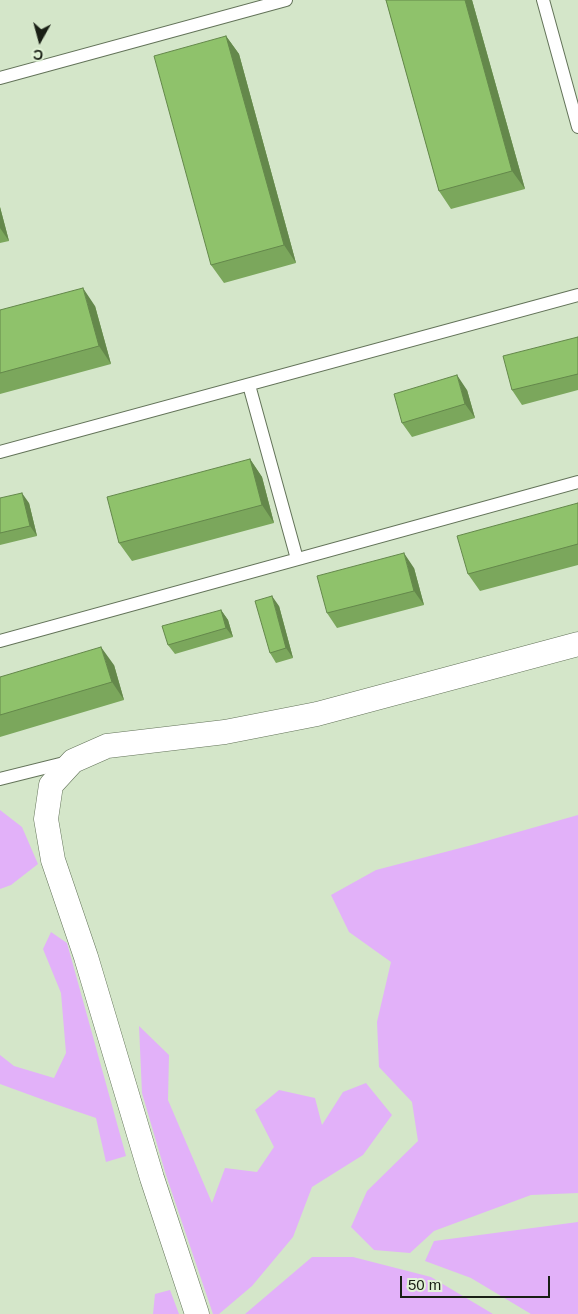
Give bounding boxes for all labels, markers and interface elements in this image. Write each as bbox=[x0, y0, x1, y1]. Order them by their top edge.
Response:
north arrow bbox=[15, 15, 65, 65]
text: С bbox=[32, 46, 44, 63]
scale bar bbox=[403, 1266, 553, 1298]
text: 50 m bbox=[408, 1276, 441, 1293]

